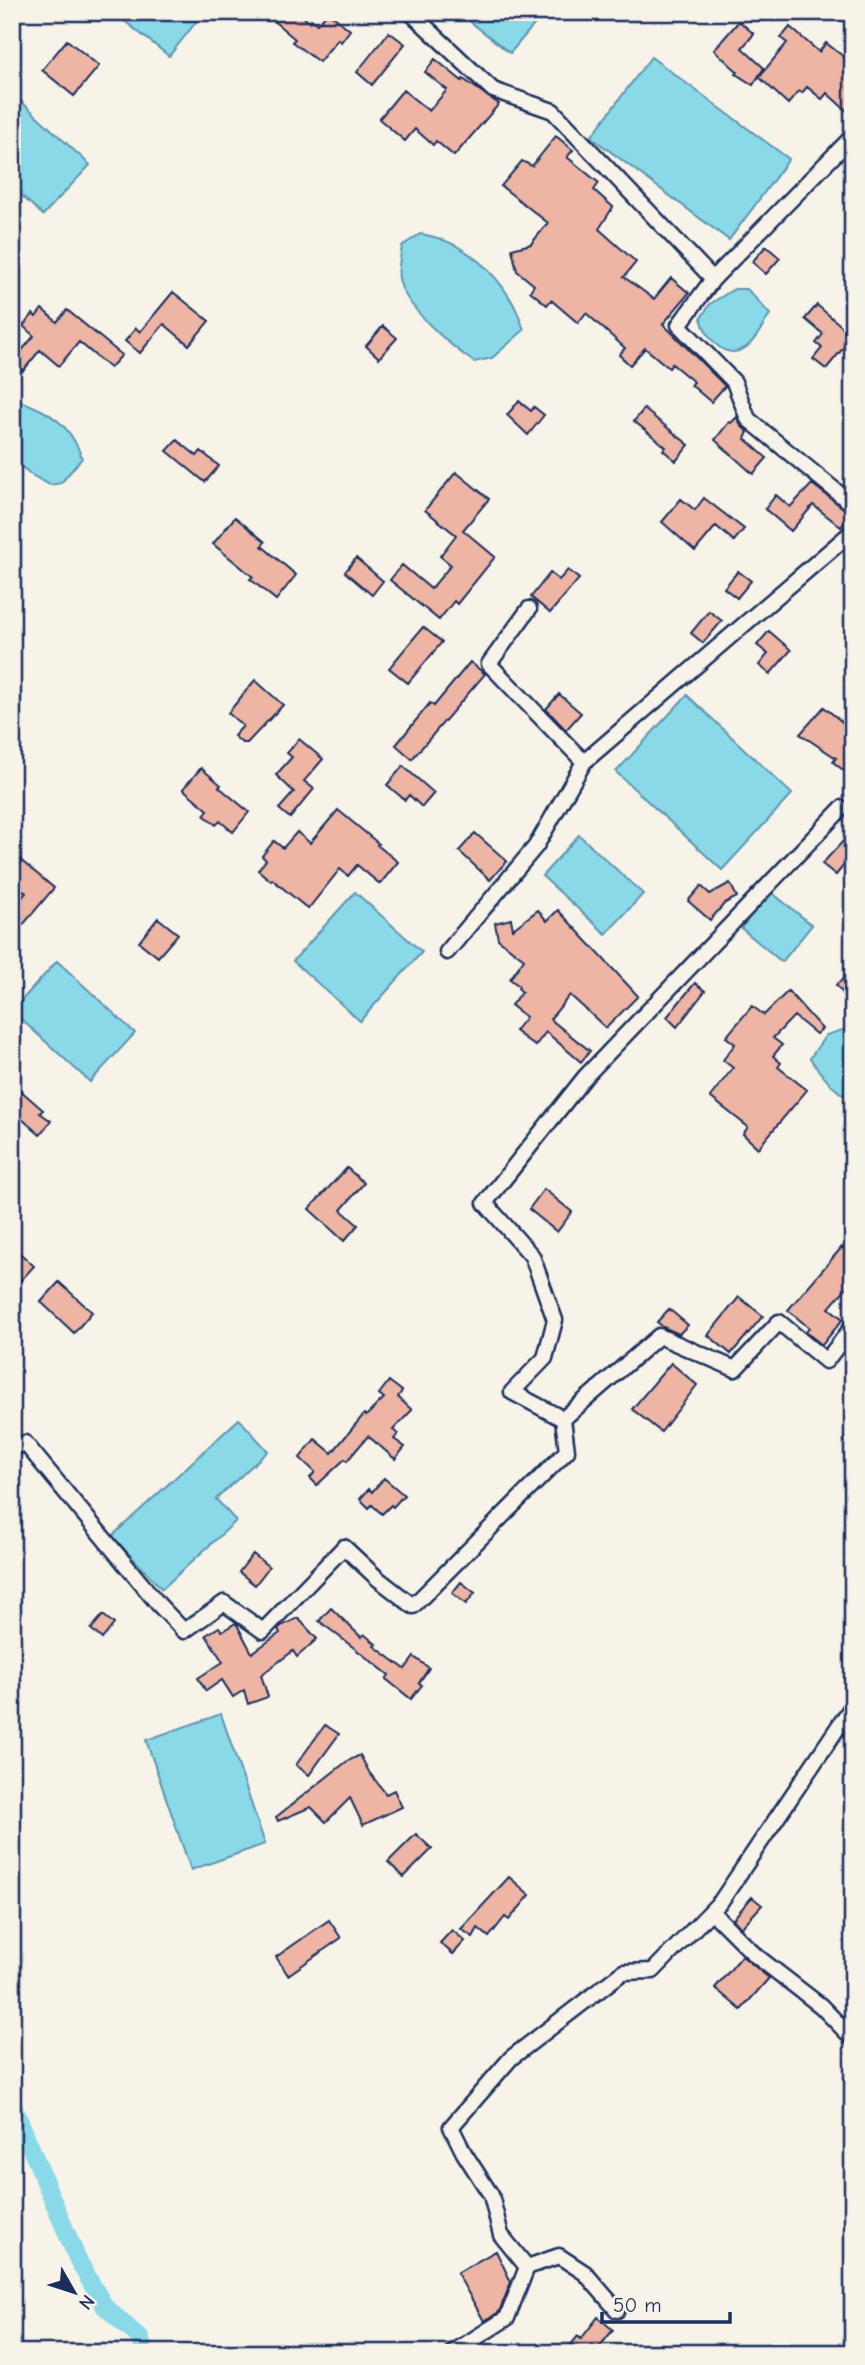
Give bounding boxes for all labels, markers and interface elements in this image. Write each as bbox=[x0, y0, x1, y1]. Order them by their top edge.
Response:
north arrow bbox=[38, 2256, 108, 2326]
scale bar bbox=[602, 2281, 730, 2325]
text: N bbox=[74, 2290, 99, 2314]
text: 50 m bbox=[613, 2293, 662, 2317]

